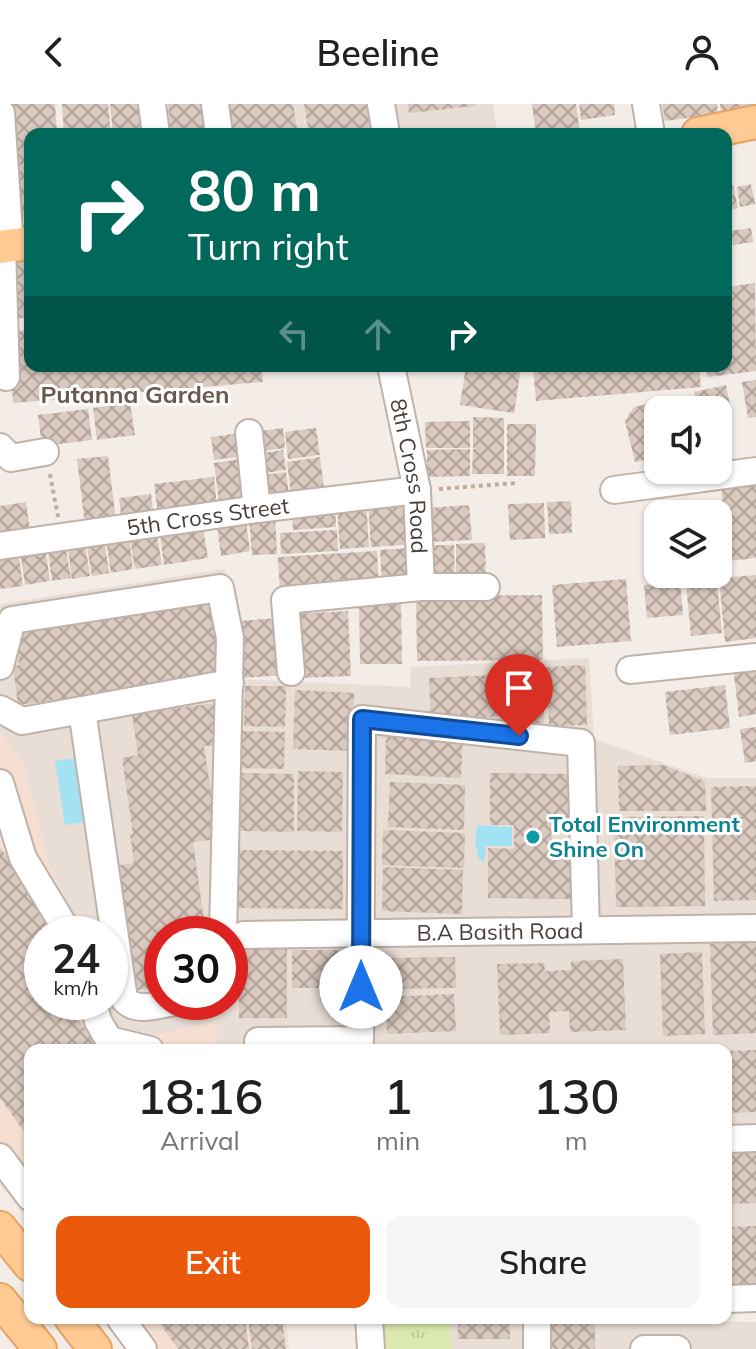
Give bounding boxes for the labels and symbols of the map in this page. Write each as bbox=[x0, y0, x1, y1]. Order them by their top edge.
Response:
district label: Putanna Garden bbox=[41, 379, 229, 409]
street label: 8th Cross Road bbox=[384, 396, 434, 554]
street label: 5th Cross Street bbox=[125, 491, 291, 542]
pin bbox=[485, 654, 553, 736]
place label: Total Environment Shine On bbox=[549, 810, 740, 863]
marker: Total Environment Shine On bbox=[524, 828, 542, 846]
speed limit sign: 30 bbox=[144, 916, 248, 1020]
street label: B.A Basith Road bbox=[416, 916, 584, 947]
position arrow bbox=[319, 945, 403, 1029]

